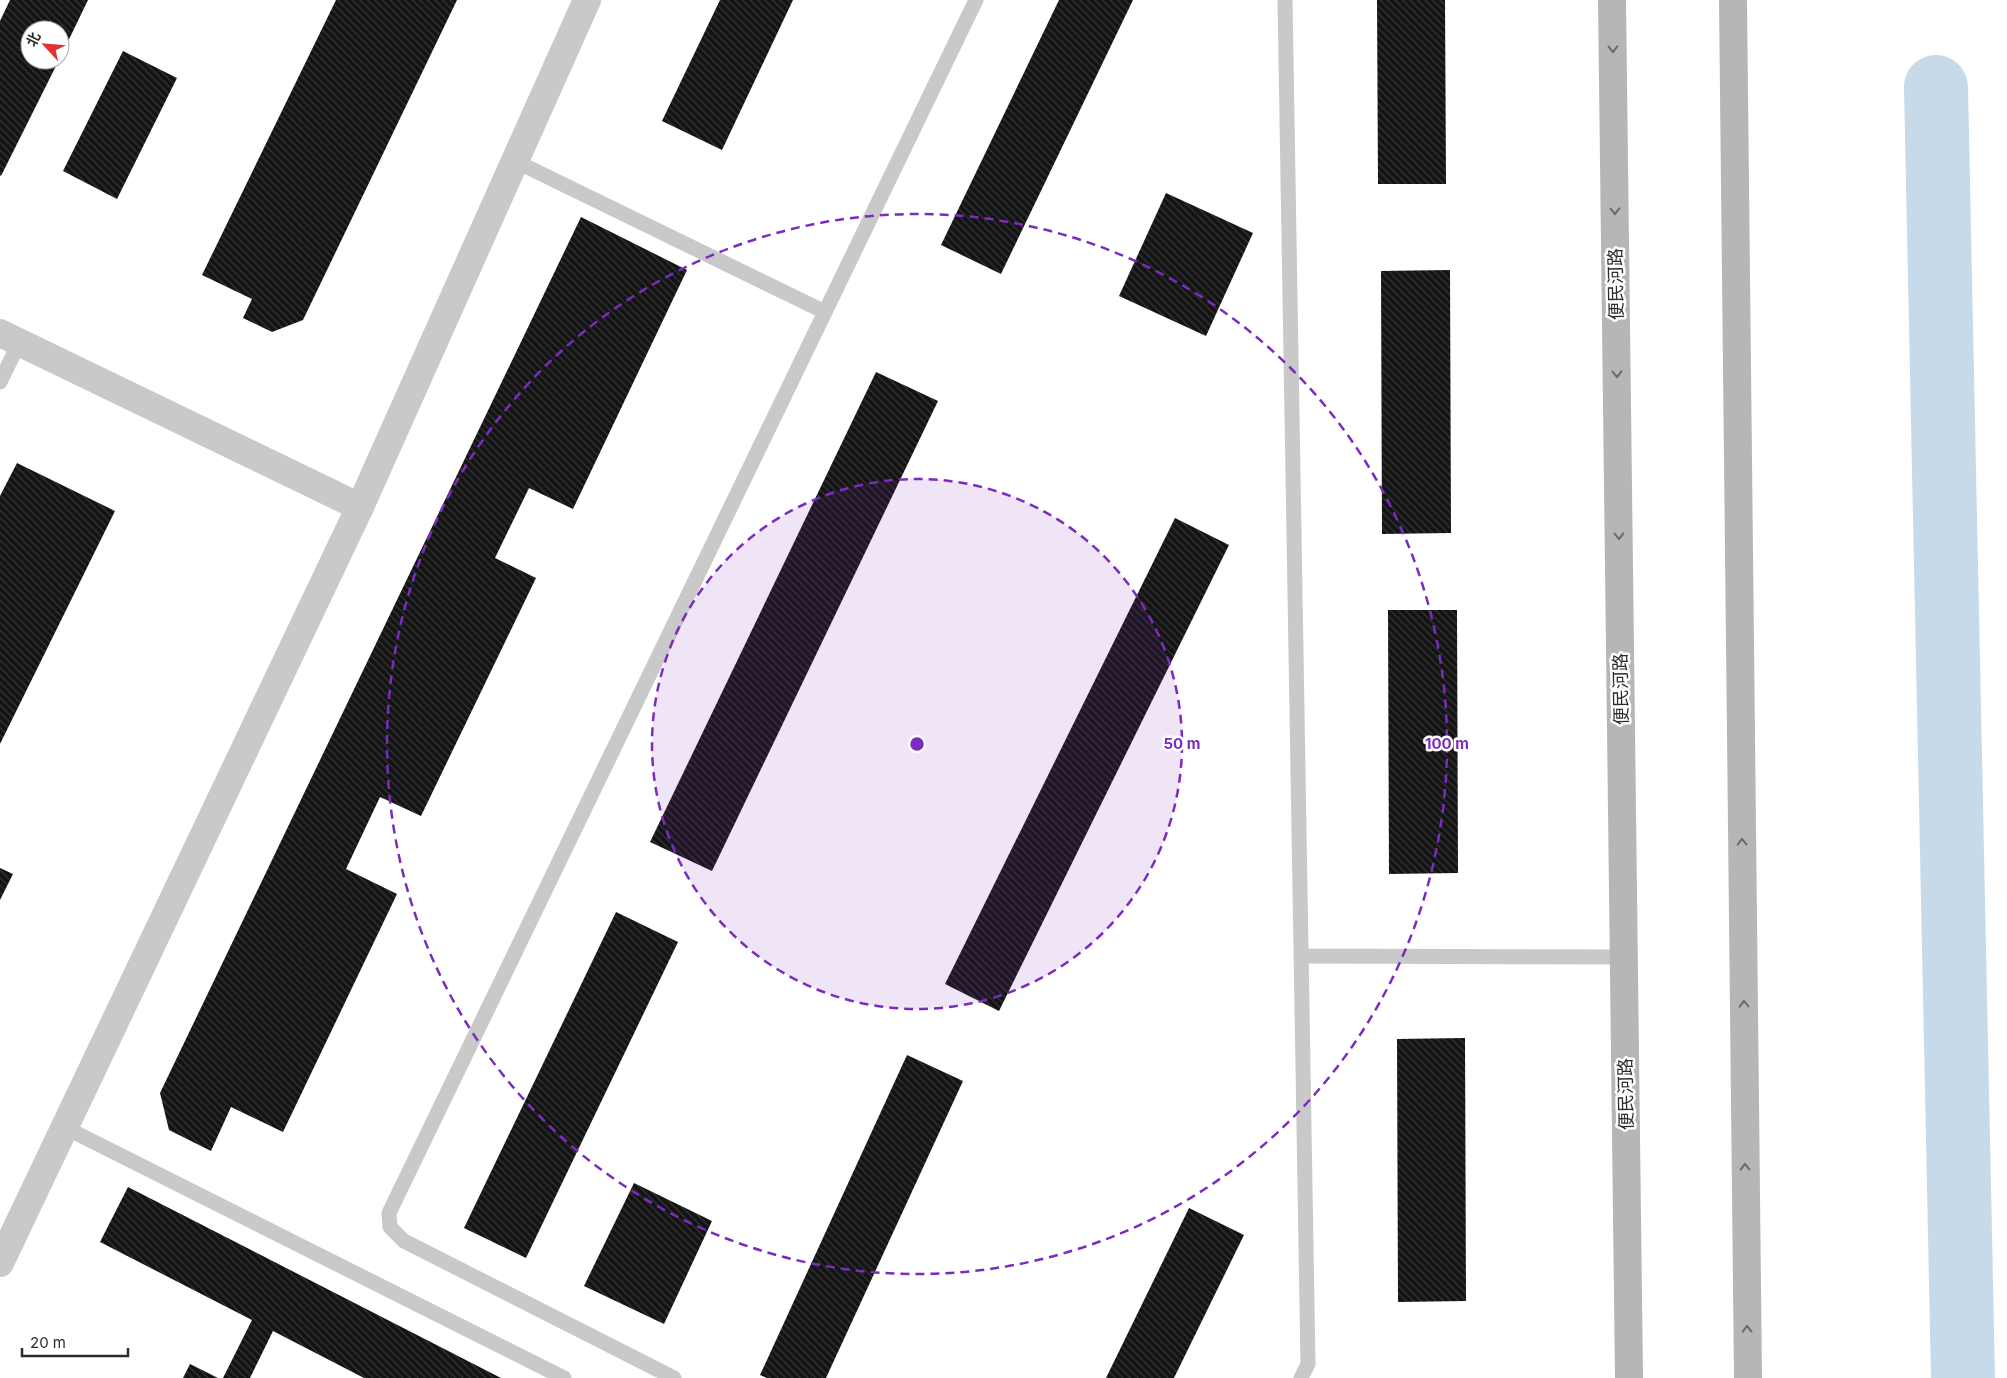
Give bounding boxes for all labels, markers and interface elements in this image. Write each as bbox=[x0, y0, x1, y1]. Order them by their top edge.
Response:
north arrow bbox=[20, 20, 70, 70]
text: 北 bbox=[22, 29, 44, 49]
one-way arrow bbox=[1608, 45, 1618, 53]
one-way arrow bbox=[1610, 208, 1620, 215]
street label: 便民河路 bbox=[1604, 248, 1627, 320]
one-way arrow bbox=[1612, 370, 1622, 378]
one-way arrow bbox=[1614, 532, 1624, 540]
street label: 便民河路 bbox=[1609, 653, 1632, 725]
text: 50 m bbox=[1164, 734, 1200, 753]
text: 100 m bbox=[1425, 734, 1469, 753]
centre of rings bbox=[908, 735, 926, 753]
one-way arrow bbox=[1737, 838, 1747, 846]
one-way arrow bbox=[1739, 1000, 1749, 1008]
street label: 便民河路 bbox=[1614, 1058, 1637, 1130]
one-way arrow bbox=[1740, 1163, 1750, 1170]
one-way arrow bbox=[1742, 1325, 1752, 1333]
scale bar bbox=[22, 1326, 129, 1358]
text: 20 m bbox=[30, 1333, 66, 1352]

